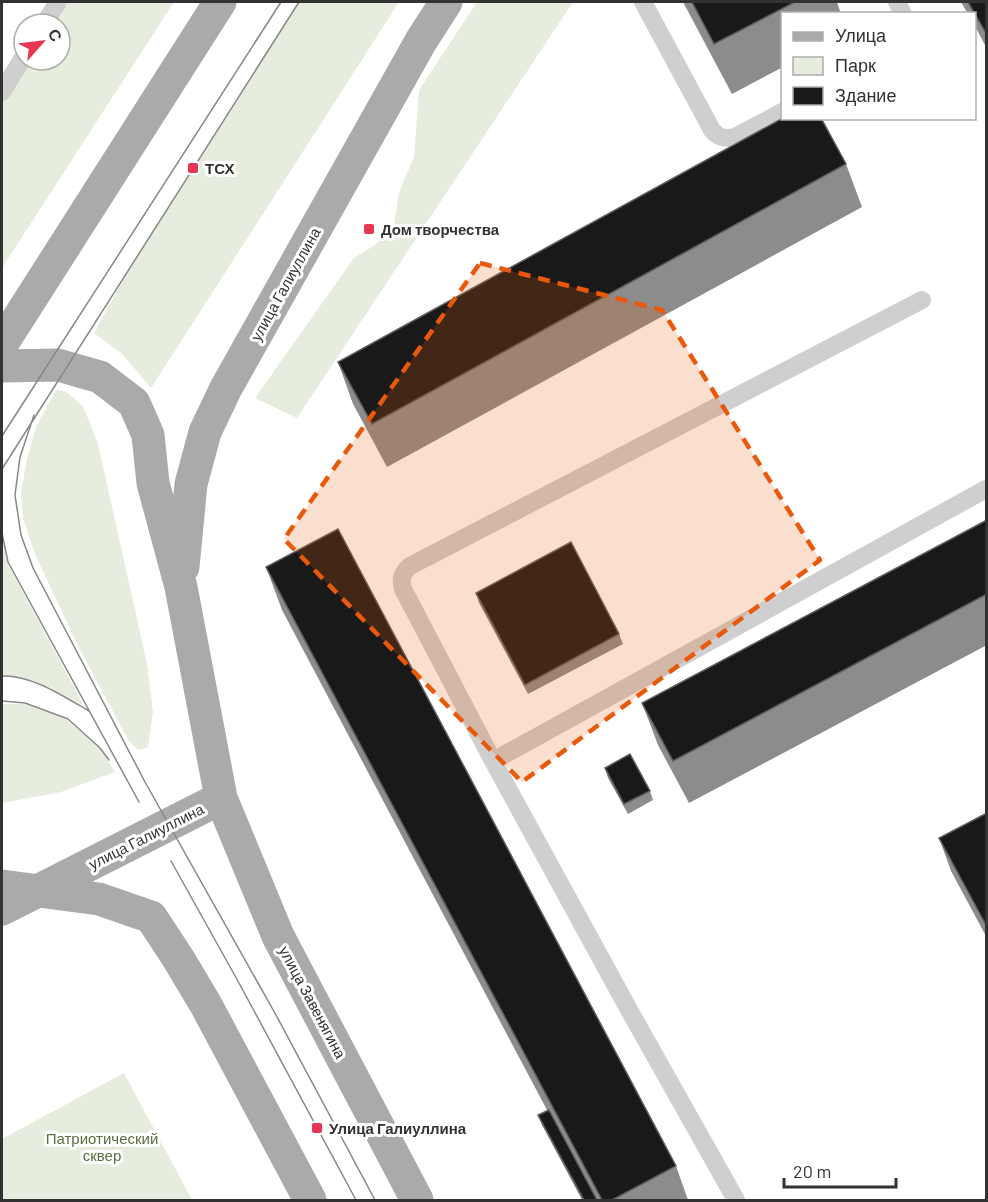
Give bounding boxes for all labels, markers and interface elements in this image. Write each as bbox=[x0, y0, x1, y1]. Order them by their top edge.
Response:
north arrow bbox=[12, 12, 72, 72]
legend bbox=[781, 12, 976, 120]
text: Улица bbox=[835, 24, 887, 46]
text: С bbox=[45, 25, 67, 45]
text: Парк bbox=[835, 54, 876, 76]
text: Здание bbox=[835, 84, 896, 106]
place label: ТСХ bbox=[205, 159, 234, 177]
marker: ТСХ bbox=[186, 161, 200, 175]
place label: Дом творчества bbox=[381, 220, 500, 238]
marker: Дом творчества bbox=[362, 222, 376, 236]
street label: улица Галиуллина bbox=[246, 224, 324, 344]
street label: улица Галиуллина bbox=[85, 799, 207, 873]
street label: улица Завенягина bbox=[276, 943, 351, 1062]
place label: Улица Галиуллина bbox=[329, 1119, 467, 1137]
marker: Улица Галиуллина bbox=[310, 1121, 324, 1135]
park label: Патриотический сквер bbox=[46, 1129, 158, 1164]
scale bar bbox=[784, 1151, 896, 1189]
text: 20 m bbox=[793, 1160, 831, 1182]

